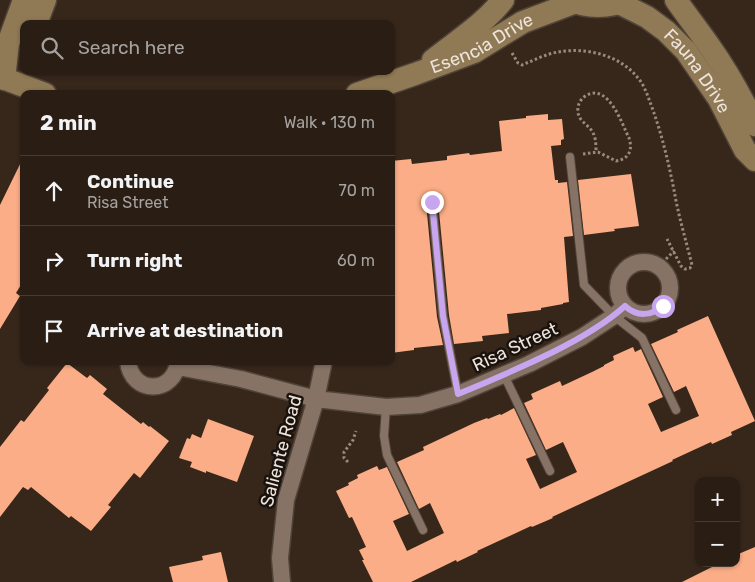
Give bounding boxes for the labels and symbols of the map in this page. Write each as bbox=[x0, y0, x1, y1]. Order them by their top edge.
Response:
street label: Esencia Drive bbox=[427, 8, 536, 78]
street label: Fauna Drive bbox=[659, 24, 735, 117]
route end bbox=[421, 191, 444, 214]
route start bbox=[652, 295, 675, 318]
street label: Risa Street bbox=[469, 318, 561, 376]
street label: Saliente Road bbox=[256, 393, 306, 509]

